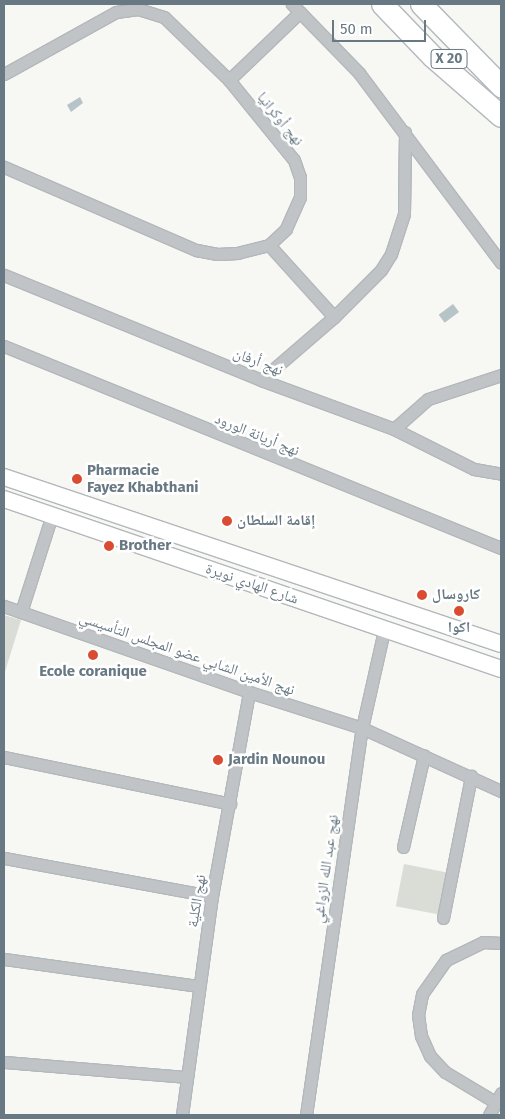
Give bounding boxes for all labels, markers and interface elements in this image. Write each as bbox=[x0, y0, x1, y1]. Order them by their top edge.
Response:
scale bar bbox=[335, 10, 429, 42]
text: 50 m bbox=[340, 20, 373, 38]
road number: X 20 bbox=[430, 48, 468, 70]
street label: نهج أوكرانيا bbox=[253, 89, 307, 149]
street label: نهج أرفان bbox=[230, 344, 286, 380]
street label: نهج أريانة الورود bbox=[212, 410, 302, 460]
place label: Pharmacie Fayez Khabthani bbox=[87, 461, 199, 496]
marker: Pharmacie Fayez Khabthani bbox=[71, 473, 83, 485]
place label: إقامة السلطان bbox=[237, 512, 315, 530]
marker: إقامة السلطان bbox=[221, 515, 233, 527]
place label: Brother bbox=[119, 537, 171, 555]
marker: Brother bbox=[103, 540, 115, 552]
street label: شارع الهادي نويرة bbox=[203, 560, 301, 608]
place label: كاروسال bbox=[432, 586, 480, 604]
marker: كاروسال bbox=[416, 589, 428, 601]
marker: اكوا bbox=[453, 605, 465, 617]
street label: نهج الأمين الشابي عضو المجلس التأسيسي bbox=[77, 609, 297, 699]
place label: اكوا bbox=[448, 619, 470, 637]
marker: Ecole coranique bbox=[87, 649, 99, 661]
place label: Ecole coranique bbox=[39, 663, 147, 681]
place label: Jardin Nounou bbox=[228, 751, 325, 769]
marker: Jardin Nounou bbox=[212, 754, 224, 766]
street label: نهج عبد الله الزواغي bbox=[309, 814, 343, 924]
street label: نهج الكلية bbox=[184, 873, 210, 929]

